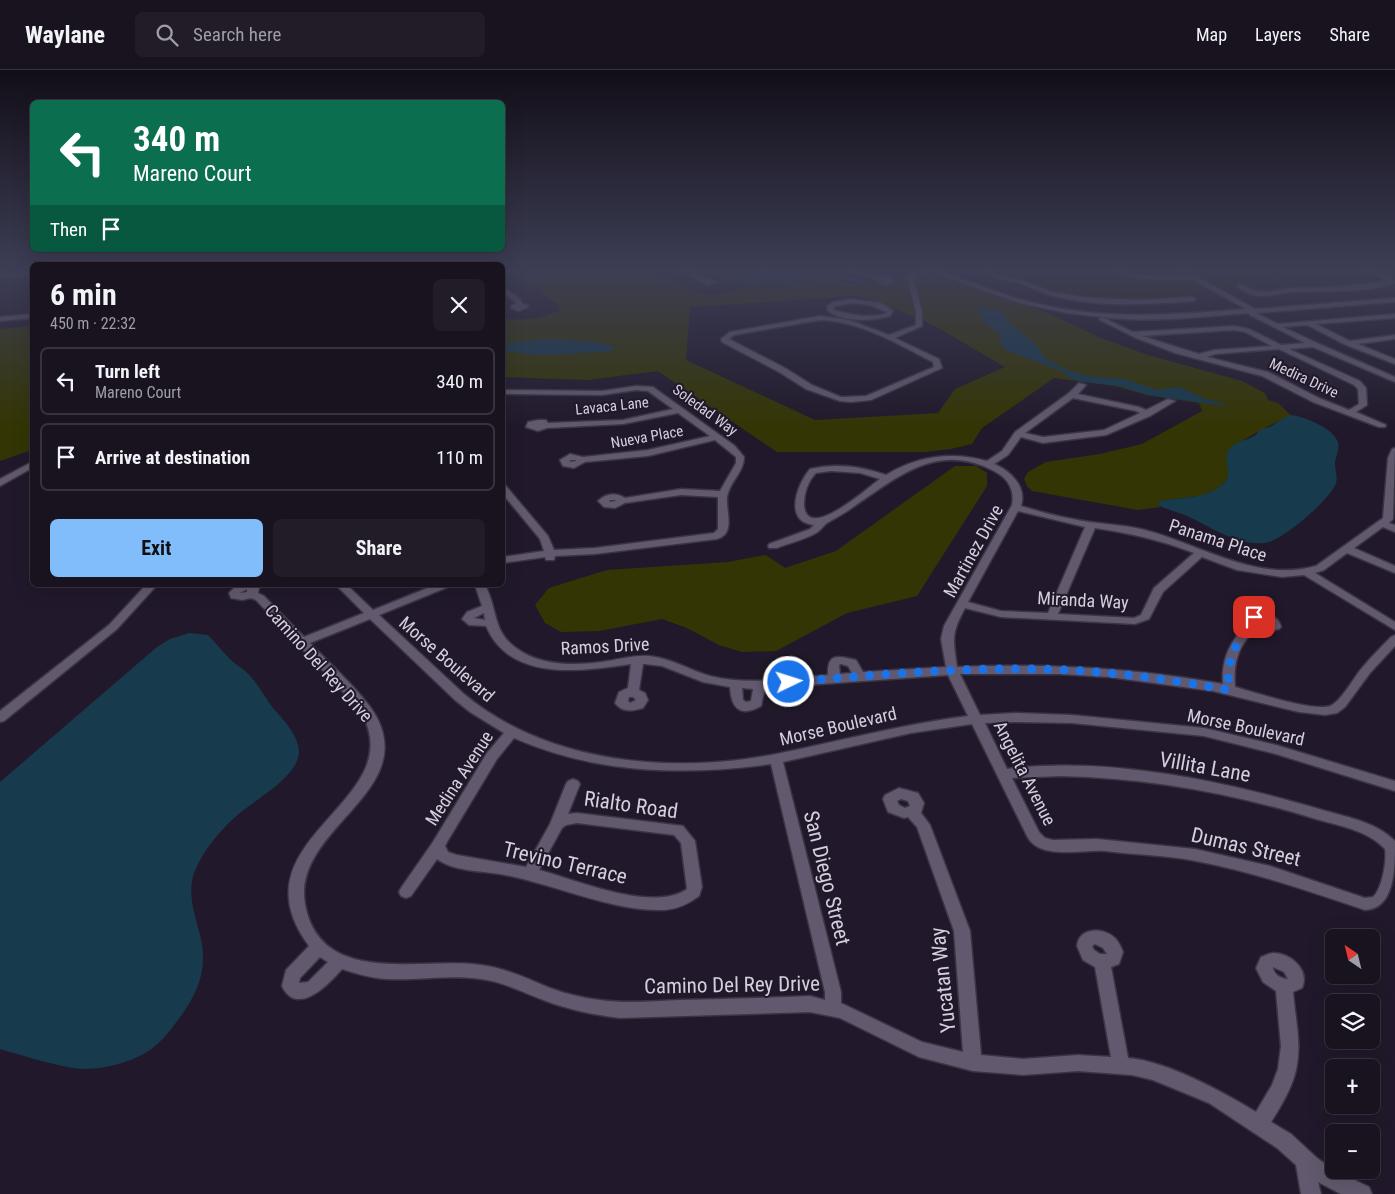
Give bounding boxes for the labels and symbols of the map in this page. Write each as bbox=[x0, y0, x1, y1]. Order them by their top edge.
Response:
street label: Medira Drive bbox=[1267, 354, 1341, 402]
street label: Soledad Way bbox=[669, 380, 741, 440]
street label: Lavaca Lane bbox=[574, 393, 650, 419]
street label: Nueva Place bbox=[609, 422, 685, 452]
street label: Martinez Drive bbox=[939, 501, 1007, 601]
street label: Panama Place bbox=[1166, 514, 1270, 566]
street label: Miranda Way bbox=[1037, 587, 1130, 613]
pin bbox=[1233, 596, 1275, 638]
street label: Camino Del Rey Drive bbox=[261, 600, 377, 726]
street label: Morse Boulevard bbox=[395, 612, 499, 706]
street label: Ramos Drive bbox=[560, 633, 650, 659]
position arrow bbox=[762, 655, 814, 707]
street label: Morse Boulevard bbox=[777, 702, 899, 750]
street label: Morse Boulevard bbox=[1185, 704, 1307, 750]
street label: Angelita Avenue bbox=[990, 717, 1060, 829]
street label: Medina Avenue bbox=[421, 727, 497, 829]
street label: Villita Lane bbox=[1158, 747, 1253, 787]
street label: Rialto Road bbox=[583, 787, 679, 823]
street label: San Diego Street bbox=[799, 808, 855, 948]
street label: Dumas Street bbox=[1189, 823, 1303, 871]
street label: Trevino Terrace bbox=[501, 837, 630, 889]
street label: Yucatan Way bbox=[925, 926, 960, 1034]
north arrow bbox=[1325, 929, 1380, 984]
street label: Camino Del Rey Drive bbox=[644, 971, 820, 999]

